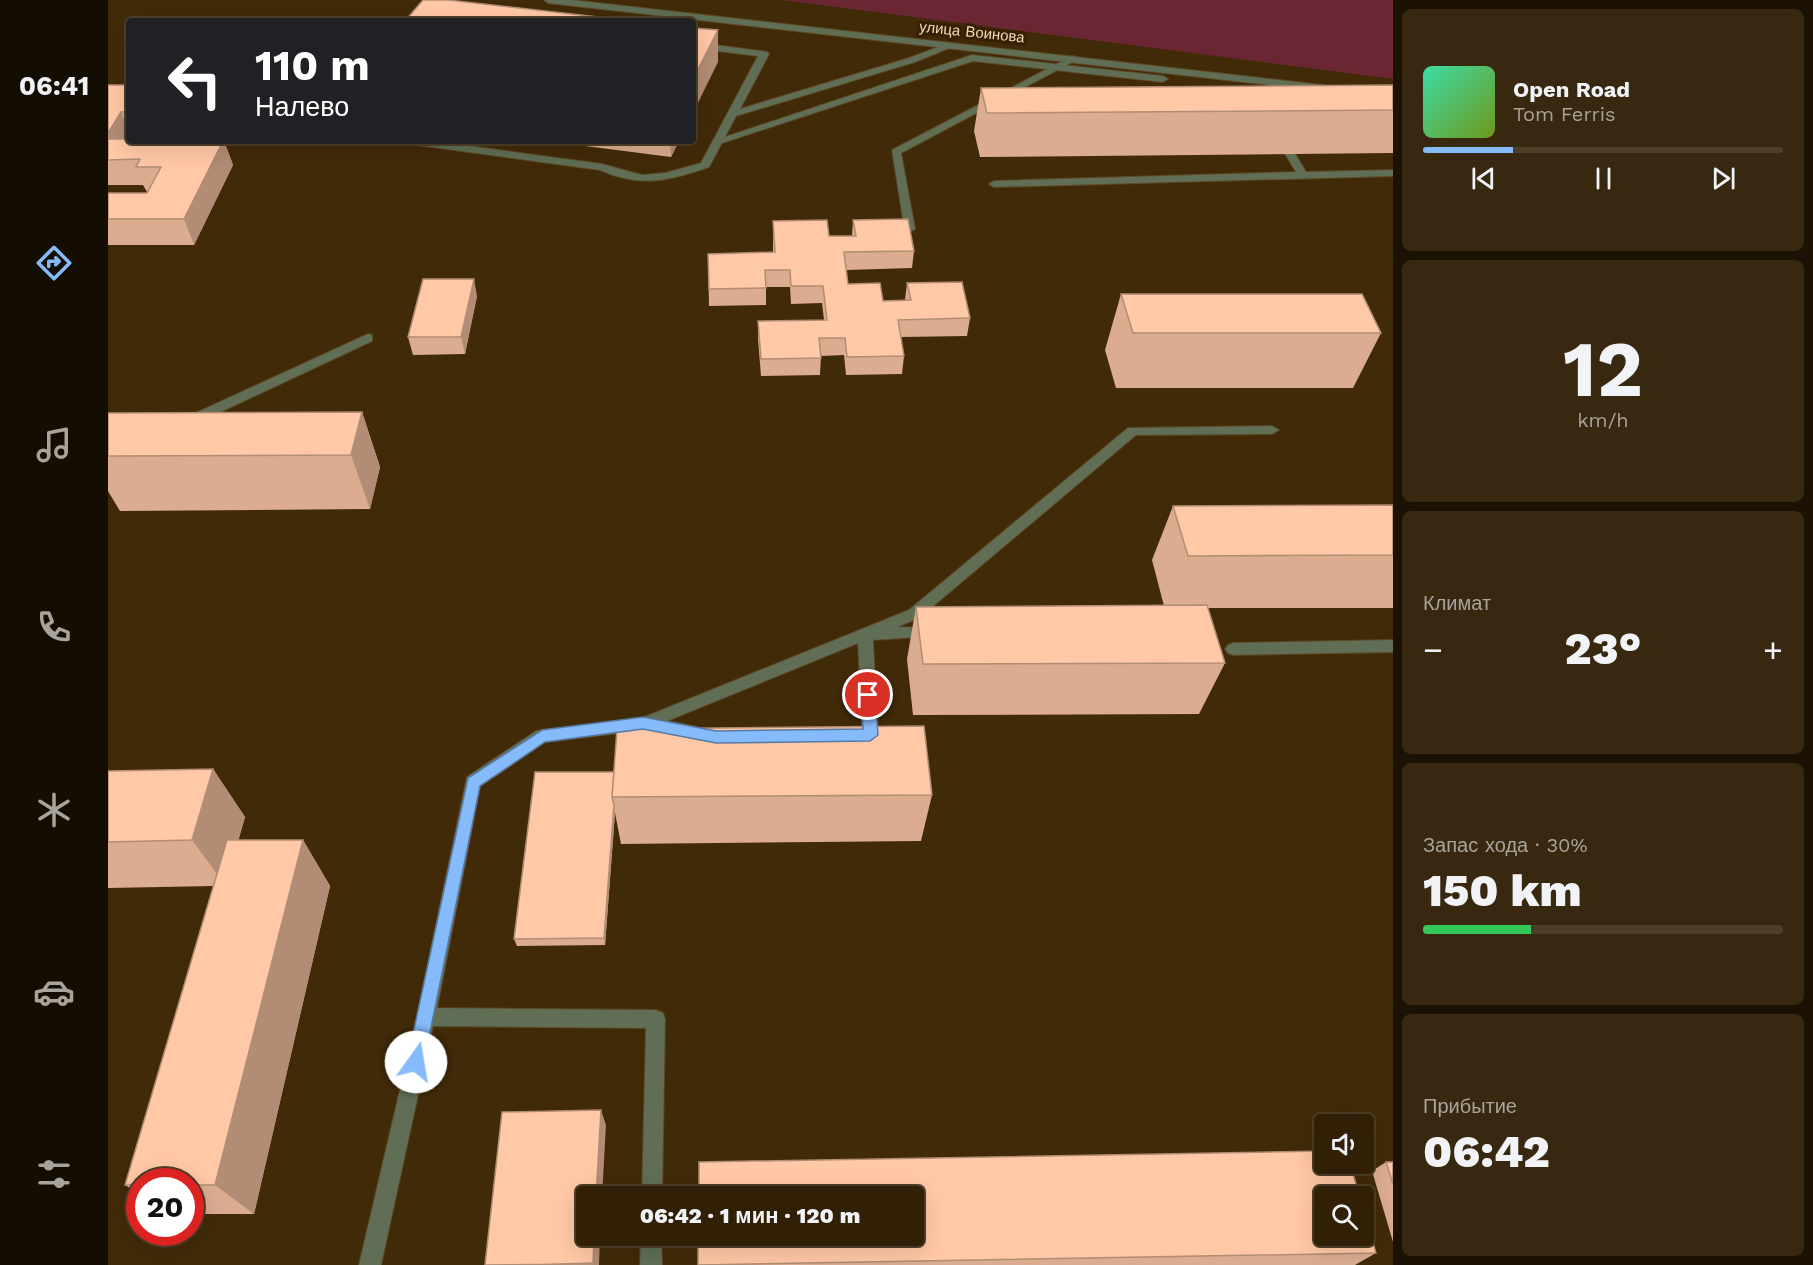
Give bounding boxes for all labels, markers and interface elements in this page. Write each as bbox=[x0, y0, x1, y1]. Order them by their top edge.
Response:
street label: улица Воинова bbox=[918, 18, 1026, 47]
text: 110 m bbox=[255, 41, 370, 90]
icon: left bbox=[156, 42, 234, 120]
text: 06:41 bbox=[19, 70, 89, 102]
text: Open Road bbox=[1513, 77, 1630, 102]
text: Налево bbox=[255, 91, 349, 123]
text: Tom Ferris bbox=[1513, 102, 1616, 126]
icon: previous bbox=[1467, 162, 1500, 195]
icon: pause bbox=[1587, 162, 1620, 195]
icon: next bbox=[1707, 162, 1740, 195]
icon: directions bbox=[33, 242, 75, 284]
text: 12 bbox=[1563, 323, 1643, 415]
text: km/h bbox=[1577, 408, 1629, 432]
icon: music bbox=[33, 424, 75, 466]
text: Климат bbox=[1423, 591, 1491, 615]
icon: phone bbox=[33, 606, 75, 648]
text: 23° bbox=[1565, 622, 1641, 675]
text: − bbox=[1423, 630, 1443, 669]
text: + bbox=[1763, 630, 1783, 669]
pin bbox=[842, 669, 893, 720]
icon: arrive bbox=[851, 678, 884, 711]
icon: climate bbox=[33, 789, 75, 831]
text: Запас хода · 30% bbox=[1423, 833, 1588, 857]
text: 150 km bbox=[1423, 864, 1582, 917]
icon: car bbox=[33, 971, 75, 1013]
position arrow bbox=[384, 1030, 448, 1094]
text: Прибытие bbox=[1423, 1094, 1517, 1118]
map controls bbox=[1314, 1114, 1374, 1246]
button: sound bbox=[1314, 1114, 1374, 1174]
text: 06:42 bbox=[1423, 1125, 1550, 1178]
icon: filters bbox=[33, 1153, 75, 1195]
speed limit sign: 20 bbox=[126, 1168, 204, 1246]
button: search bbox=[1314, 1186, 1374, 1246]
text: 06:42 · 1 мин · 120 m bbox=[640, 1203, 860, 1228]

